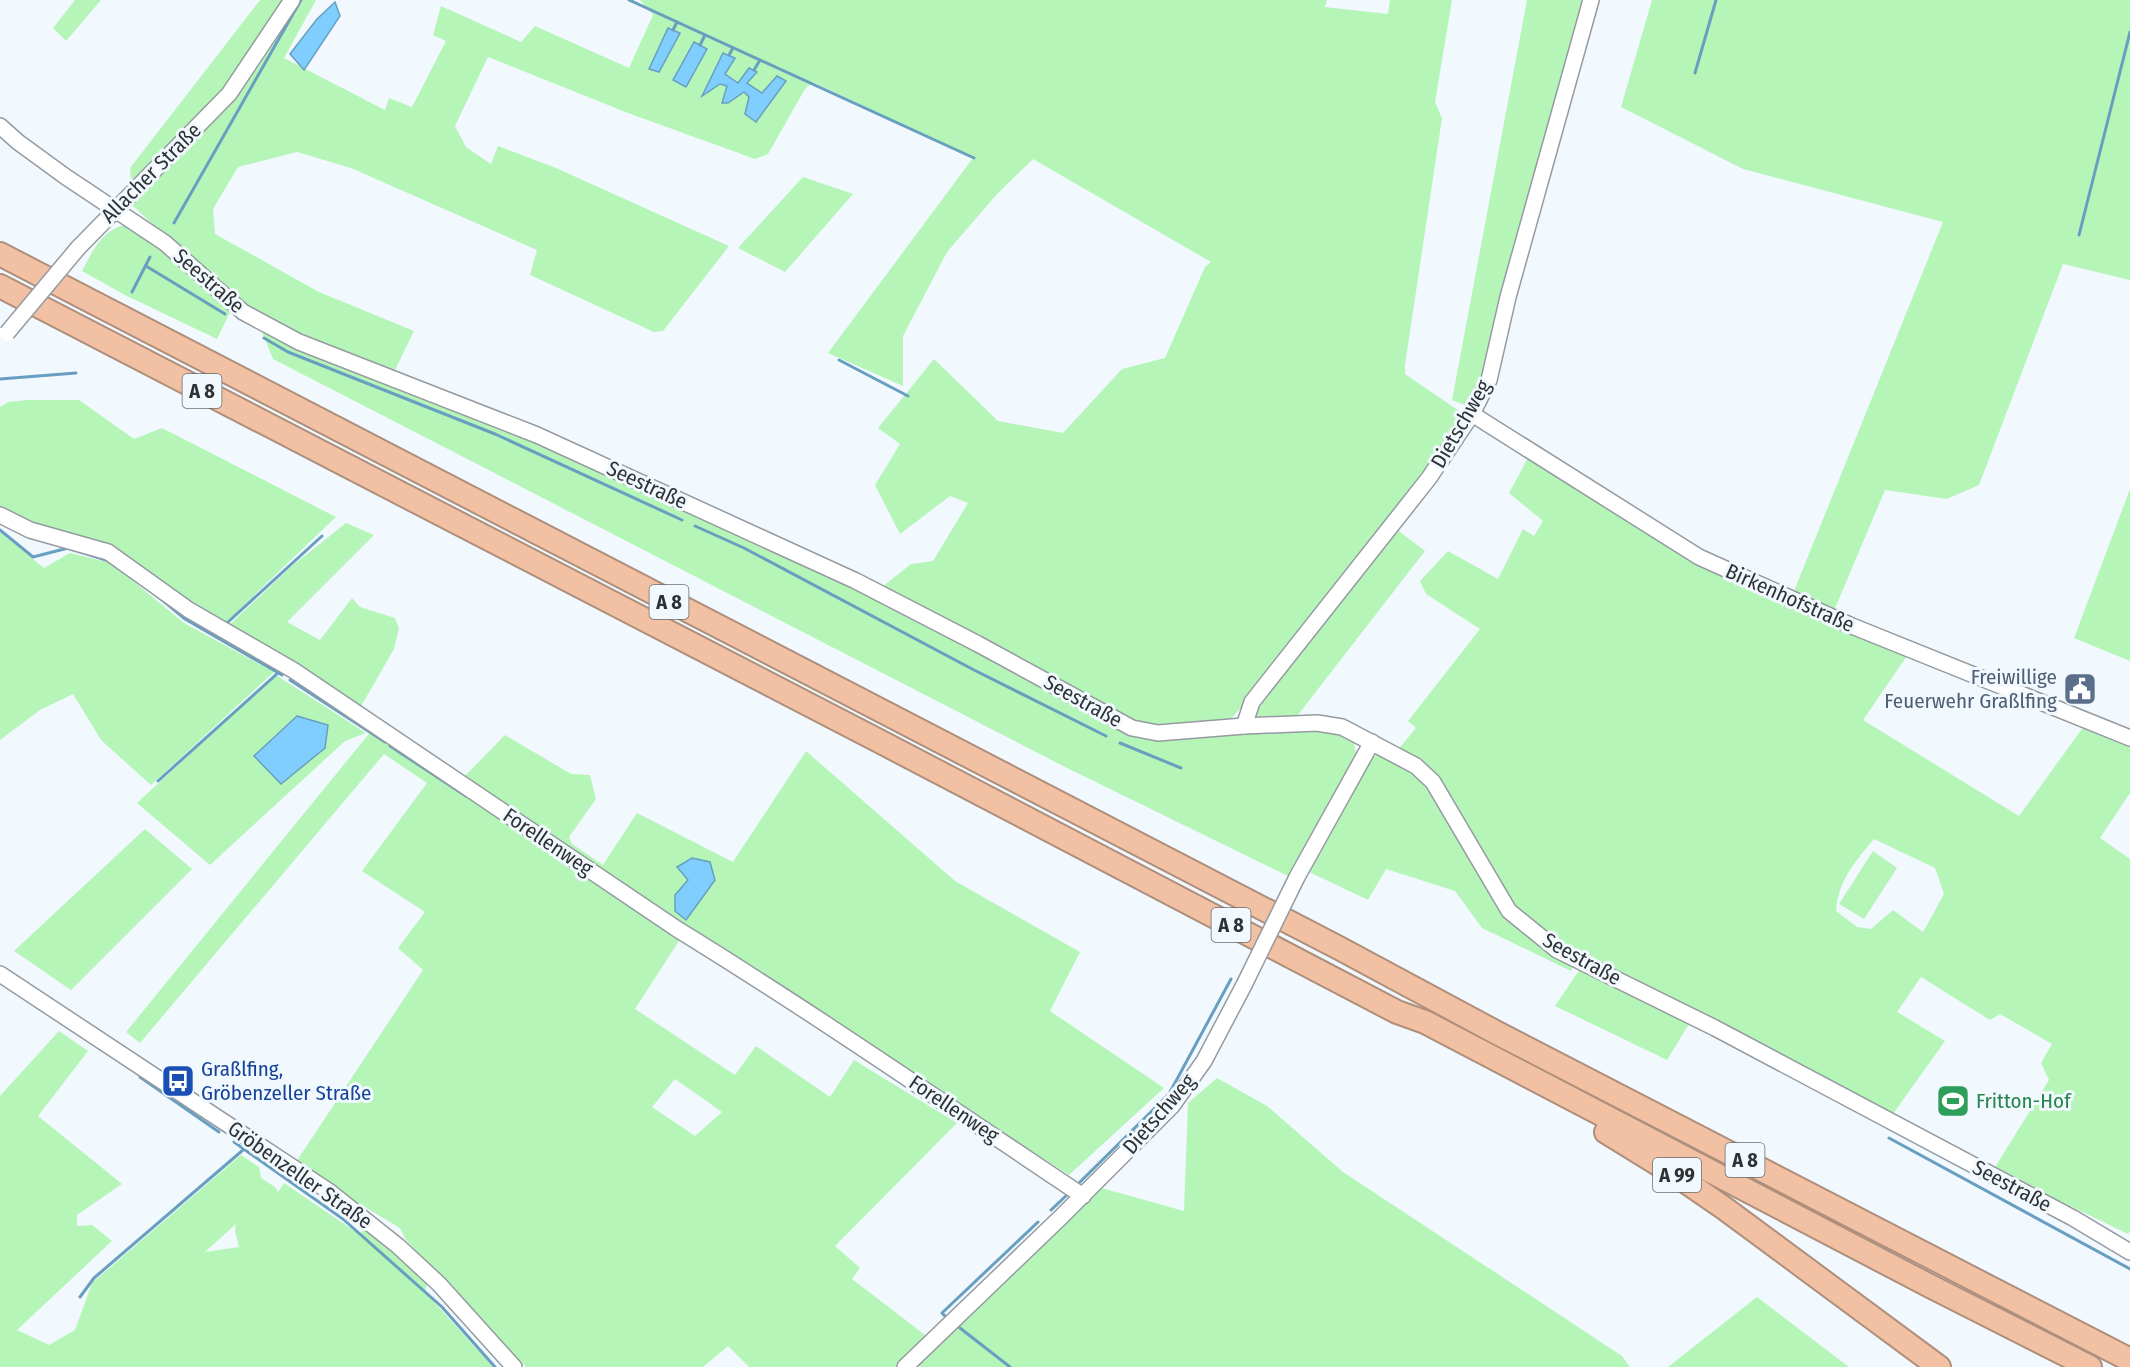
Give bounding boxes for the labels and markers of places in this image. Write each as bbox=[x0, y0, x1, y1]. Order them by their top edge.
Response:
place label: Freiwillige Feuerwehr Graßlfing bbox=[1884, 664, 2057, 714]
public building icon: Freiwillige Feuerwehr Graßlfing bbox=[2062, 671, 2098, 707]
place label: Graßlfing, Gröbenzeller Straße bbox=[201, 1056, 371, 1106]
bus stop icon: Graßlfing, Gröbenzeller Straße bbox=[160, 1063, 196, 1099]
sports icon: Fritton-Hof bbox=[1935, 1083, 1971, 1119]
place label: Fritton-Hof bbox=[1976, 1088, 2072, 1114]

